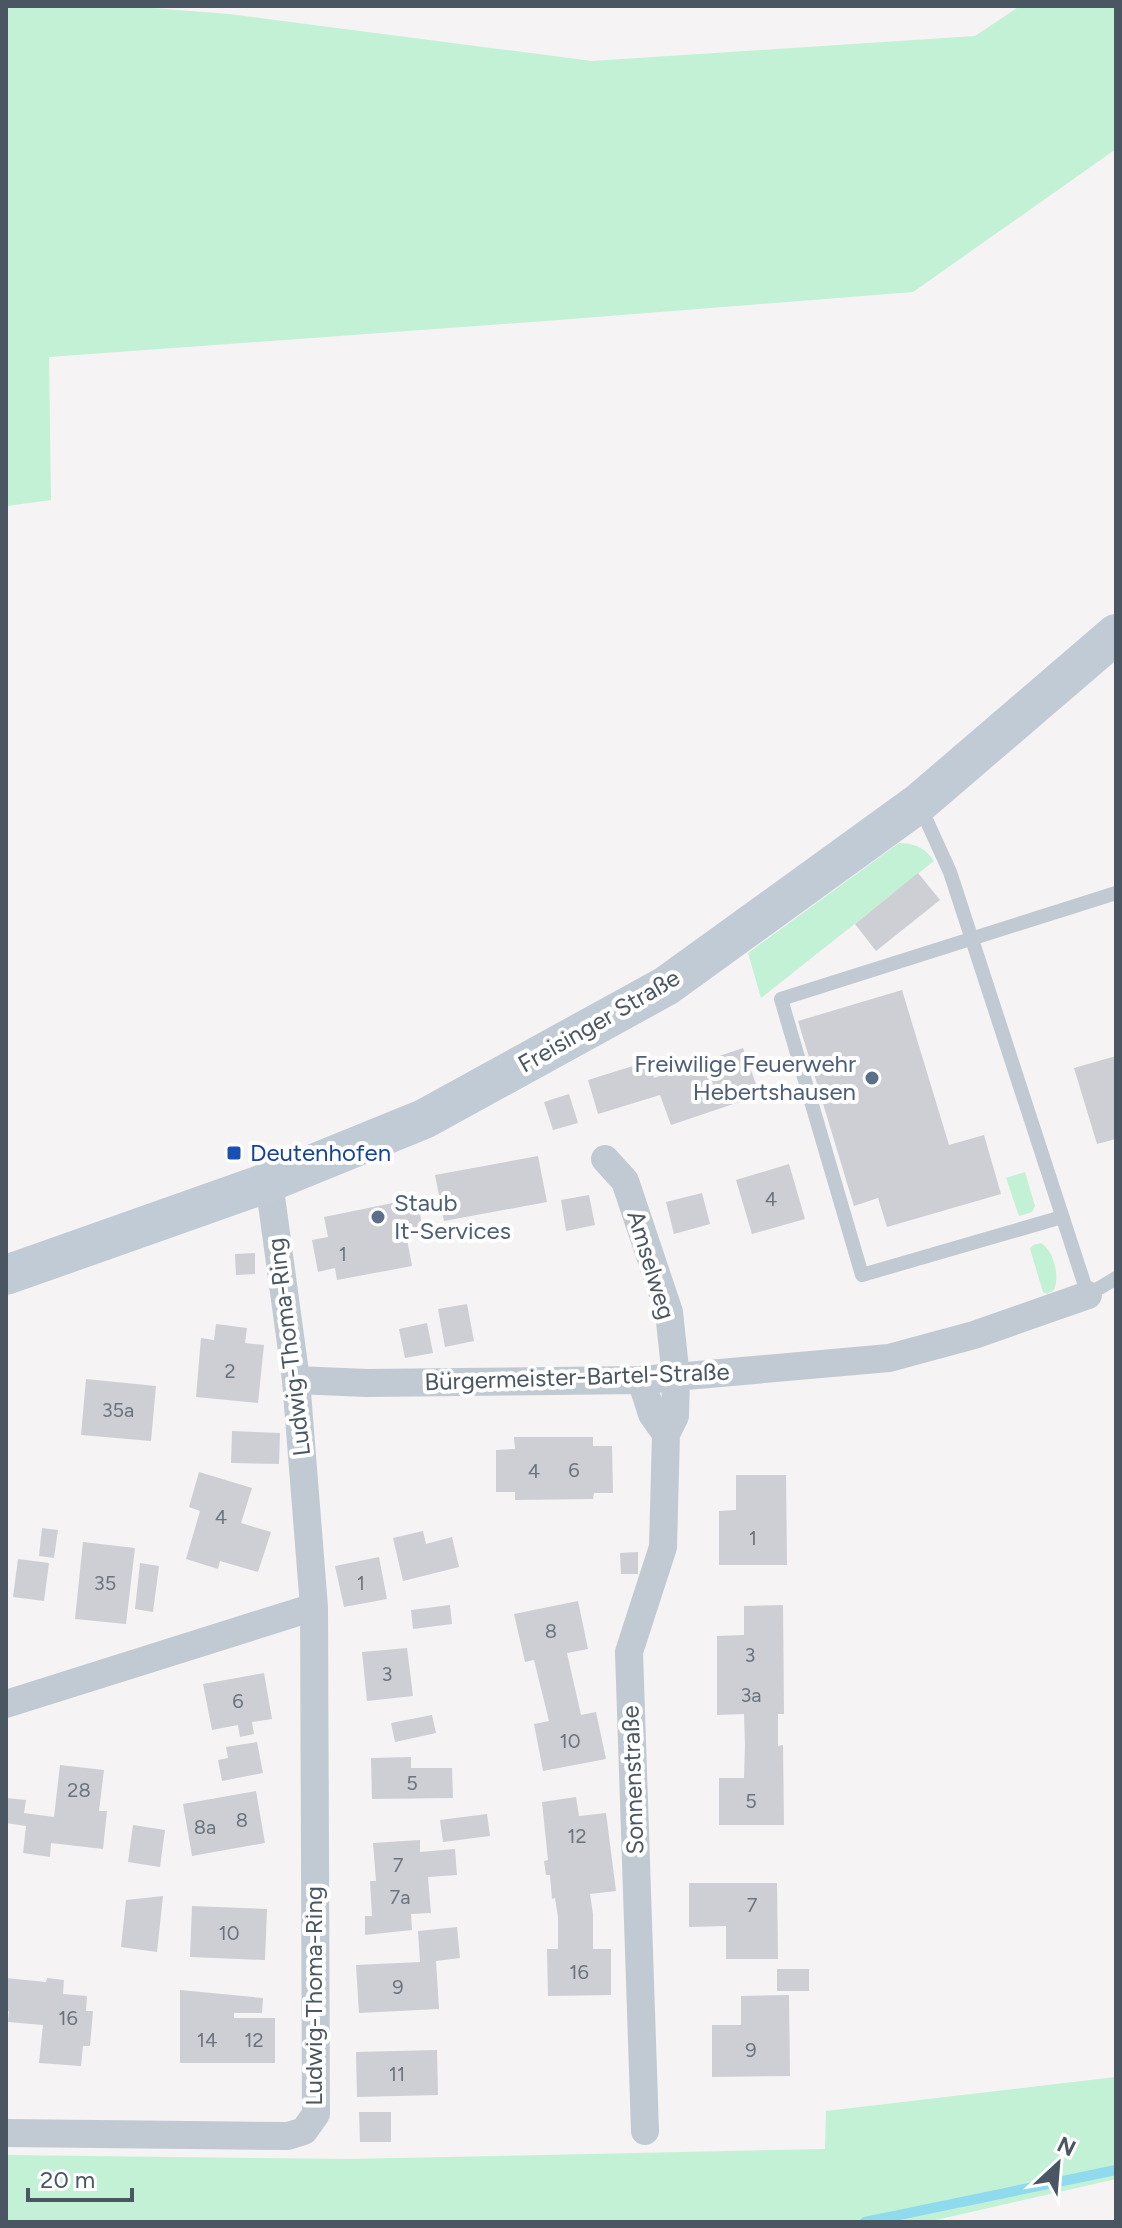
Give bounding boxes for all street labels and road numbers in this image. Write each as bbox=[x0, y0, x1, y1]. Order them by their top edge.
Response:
street label: Freisinger Straße bbox=[513, 963, 685, 1079]
street label: Amselweg bbox=[621, 1207, 682, 1323]
street label: Ludwig-Thoma-Ring bbox=[261, 1236, 316, 1458]
street label: Bürgermeister-Bartel-Straße bbox=[424, 1357, 730, 1396]
street label: Sonnenstraße bbox=[615, 1705, 650, 1855]
street label: Ludwig-Thoma-Ring bbox=[299, 1886, 328, 2106]

